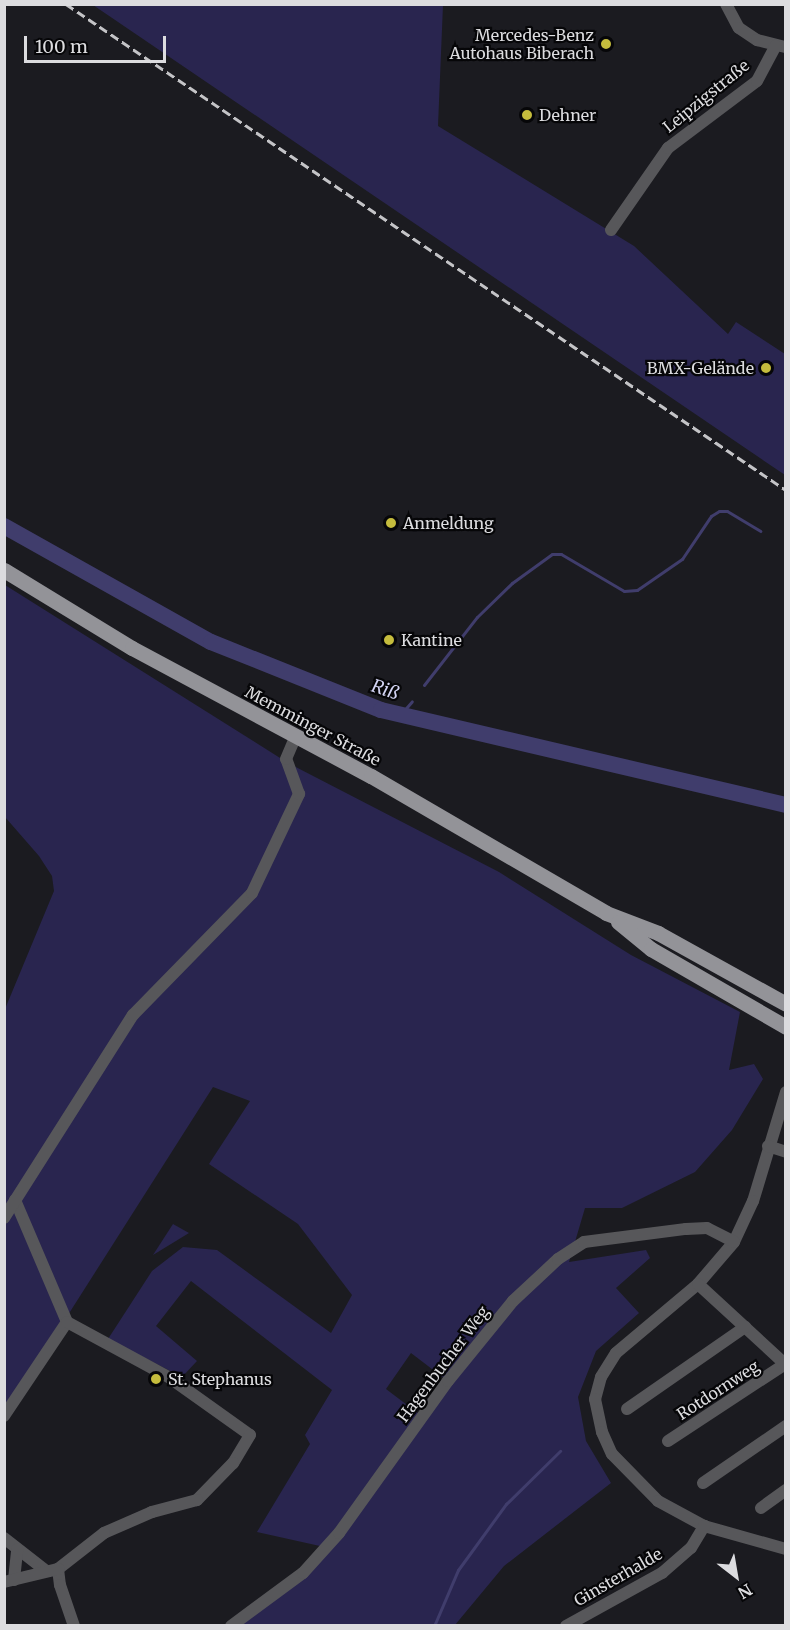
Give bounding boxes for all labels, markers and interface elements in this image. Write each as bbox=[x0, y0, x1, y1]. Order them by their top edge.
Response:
scale bar bbox=[27, 24, 170, 62]
place label: Mercedes-Benz Autohaus Biberach bbox=[449, 25, 594, 63]
text: 100 m bbox=[35, 35, 88, 58]
marker: Mercedes-Benz Autohaus Biberach bbox=[599, 37, 613, 51]
street label: Leipzigstraße bbox=[659, 55, 753, 137]
place label: Dehner bbox=[539, 105, 596, 125]
marker: Dehner bbox=[520, 108, 534, 122]
place label: BMX-Gelände bbox=[647, 358, 754, 378]
marker: BMX-Gelände bbox=[759, 361, 773, 375]
place label: Anmeldung bbox=[403, 513, 494, 533]
marker: Anmeldung bbox=[384, 516, 398, 530]
place label: Kantine bbox=[401, 630, 462, 650]
marker: Kantine bbox=[382, 633, 396, 647]
water label: Riß bbox=[369, 675, 401, 705]
street label: Memminger Straße bbox=[242, 682, 384, 770]
street label: Hagenbucher Weg bbox=[393, 1302, 493, 1426]
street label: Rotdornweg bbox=[673, 1356, 763, 1424]
place label: St. Stephanus bbox=[168, 1369, 272, 1389]
marker: St. Stephanus bbox=[149, 1372, 163, 1386]
street label: Ginsterhalde bbox=[571, 1544, 665, 1610]
north arrow bbox=[706, 1546, 766, 1606]
text: N bbox=[735, 1580, 756, 1603]

